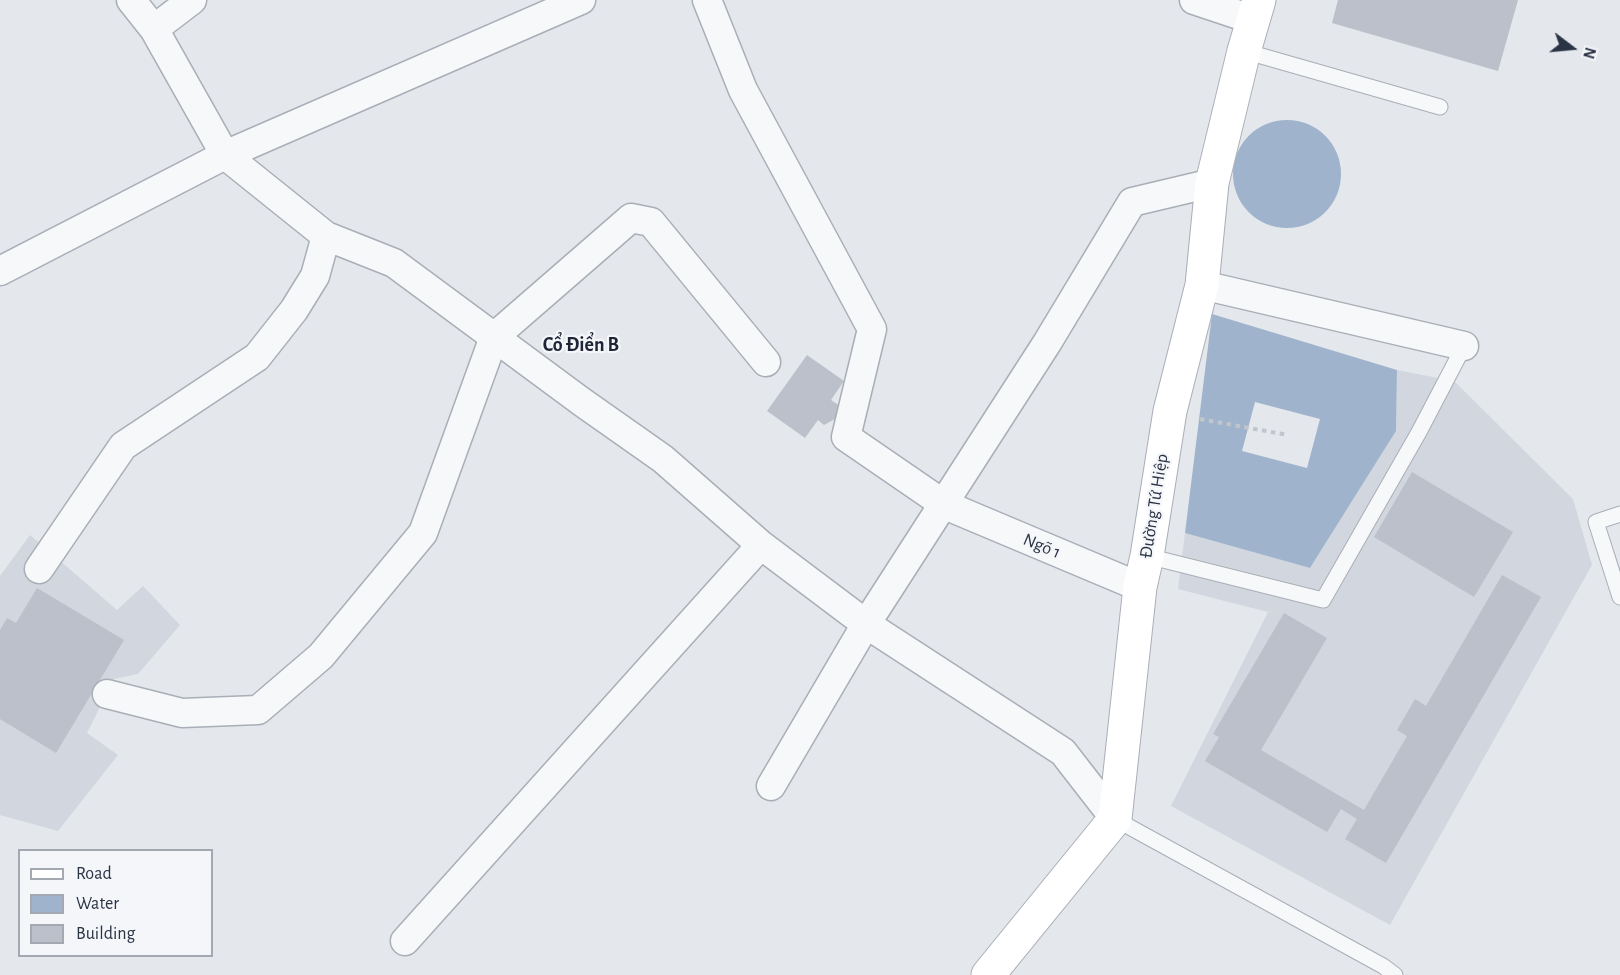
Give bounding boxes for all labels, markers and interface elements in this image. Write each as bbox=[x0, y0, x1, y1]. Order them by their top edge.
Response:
north arrow bbox=[1542, 18, 1602, 78]
text: N bbox=[1580, 45, 1599, 61]
district label: Cổ Điển B bbox=[543, 333, 619, 357]
street label: Đường Tứ Hiệp bbox=[1135, 452, 1173, 560]
street label: Ngõ 1 bbox=[1020, 529, 1064, 563]
legend bbox=[18, 849, 213, 957]
text: Road bbox=[76, 865, 112, 883]
text: Water bbox=[76, 895, 119, 913]
text: Building bbox=[76, 925, 135, 943]

